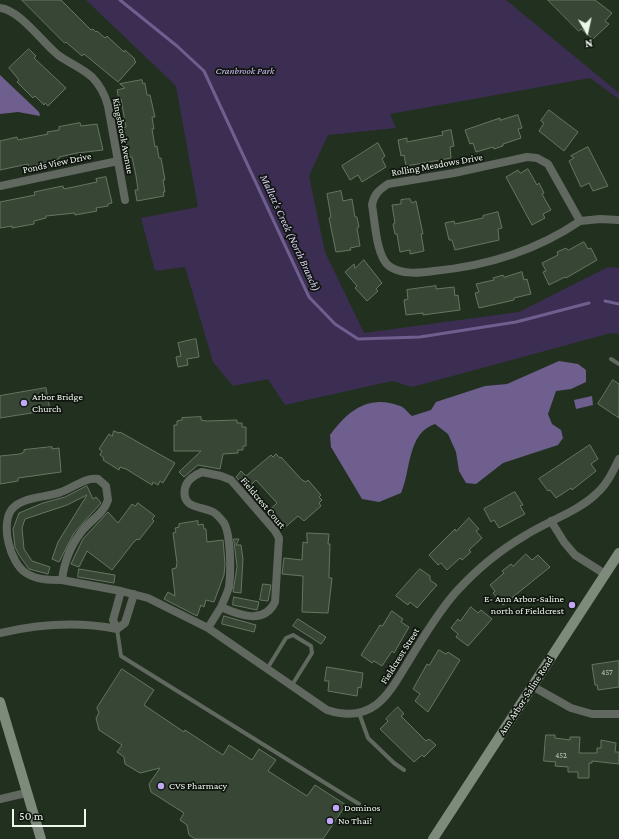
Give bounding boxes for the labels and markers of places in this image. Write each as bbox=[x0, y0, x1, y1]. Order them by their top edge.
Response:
place label: Arbor Bridge Church bbox=[32, 391, 83, 414]
marker: Arbor Bridge Church bbox=[19, 398, 29, 408]
place label: E- Ann Arbor-Saline north of Fieldcrest bbox=[484, 593, 564, 616]
marker: E- Ann Arbor-Saline north of Fieldcrest bbox=[567, 600, 577, 610]
place label: CVS Pharmacy bbox=[169, 780, 227, 792]
marker: CVS Pharmacy bbox=[156, 781, 166, 791]
place label: Dominos bbox=[344, 802, 381, 814]
marker: Dominos bbox=[331, 803, 341, 813]
place label: No Thai! bbox=[338, 815, 372, 827]
marker: No Thai! bbox=[325, 816, 335, 826]

